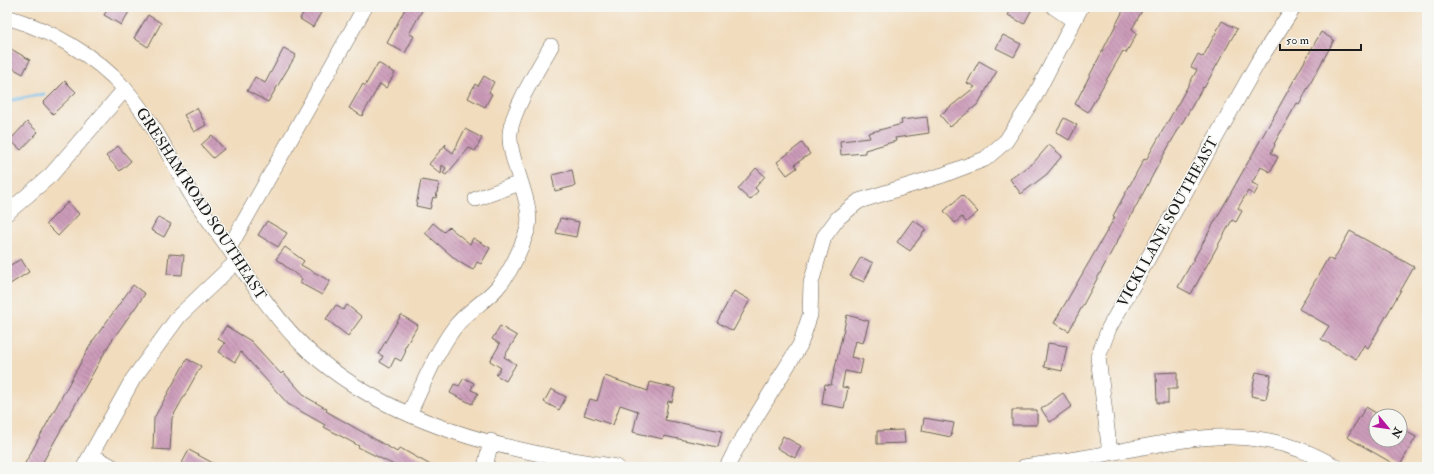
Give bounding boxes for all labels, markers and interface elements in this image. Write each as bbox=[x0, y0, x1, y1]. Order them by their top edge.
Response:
scale bar bbox=[1280, 26, 1361, 52]
text: 50 m bbox=[1286, 33, 1310, 48]
street label: GRESHAM ROAD SOUTHEAST bbox=[132, 104, 270, 304]
street label: VICKI LANE SOUTHEAST bbox=[1113, 134, 1223, 310]
north arrow bbox=[1368, 408, 1408, 448]
text: N bbox=[1388, 424, 1405, 441]

